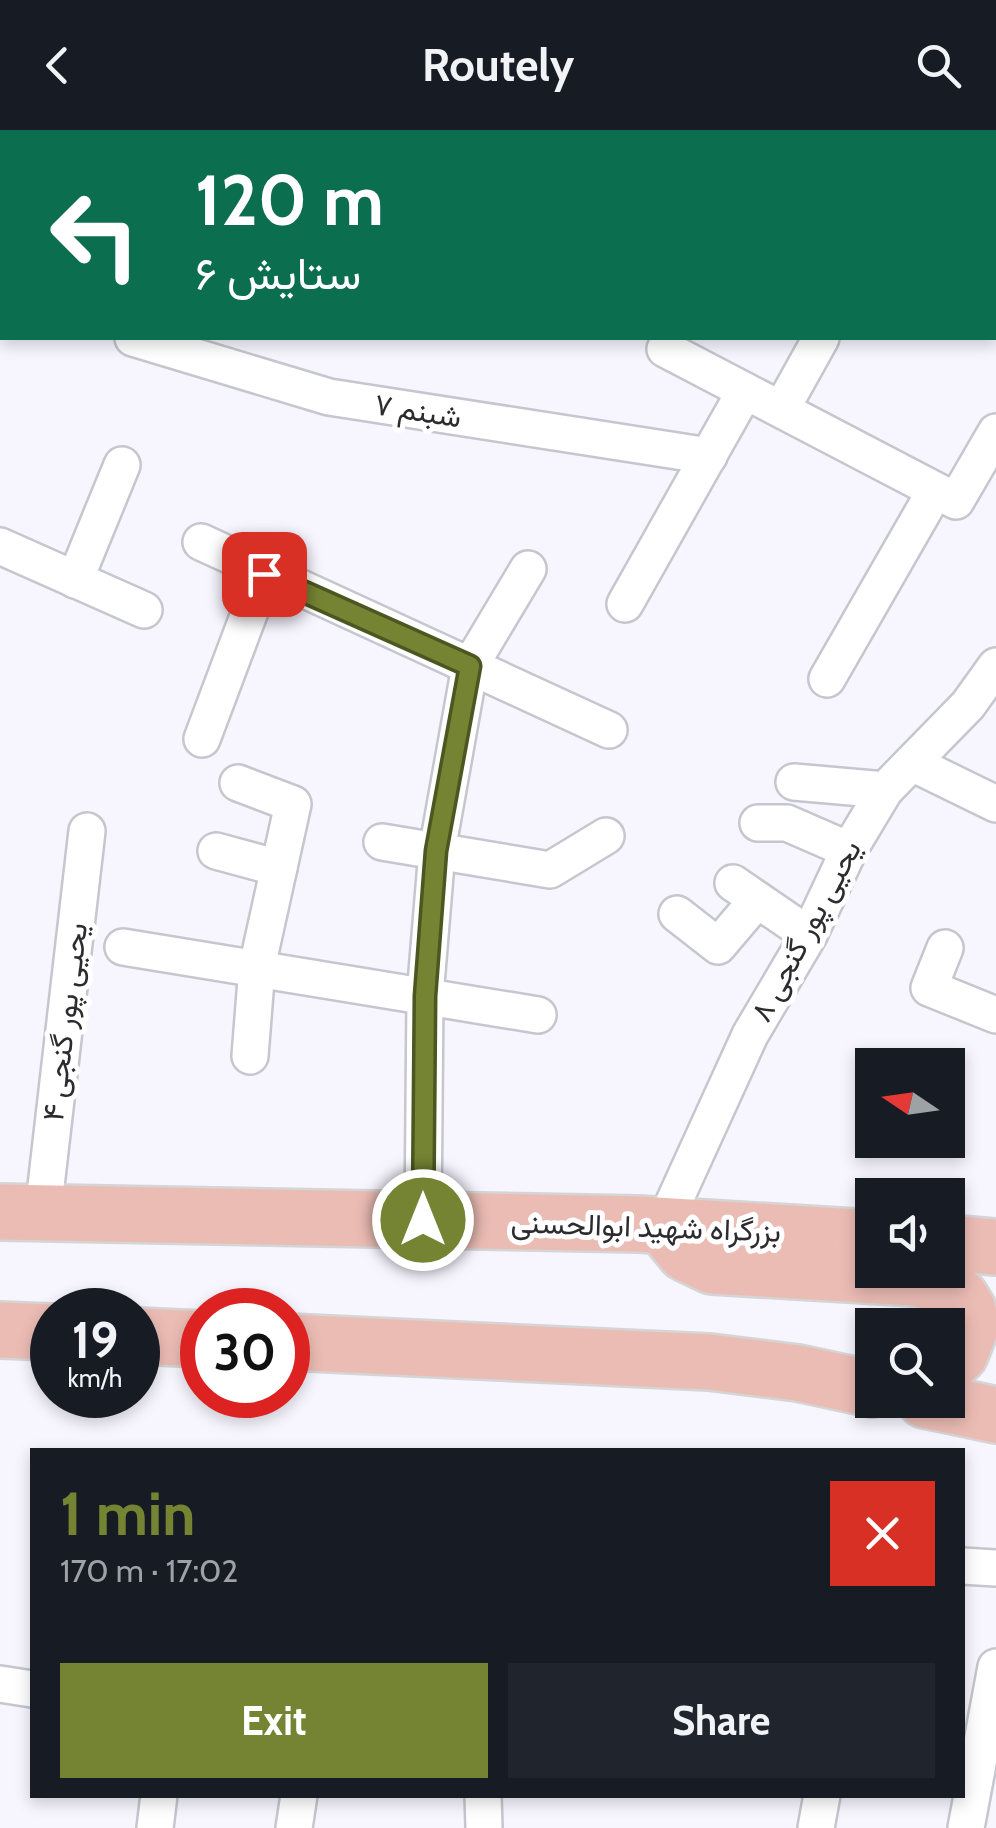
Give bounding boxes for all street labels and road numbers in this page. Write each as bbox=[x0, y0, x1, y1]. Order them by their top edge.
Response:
street label: شبنم ۷ bbox=[372, 385, 464, 437]
street label: یحیی پور گنجی ۸ bbox=[742, 834, 871, 1029]
street label: یحیی پور گنجی ۴ bbox=[34, 921, 97, 1123]
street label: بزرگراه شهید ابوالحسنی bbox=[510, 1203, 782, 1250]

